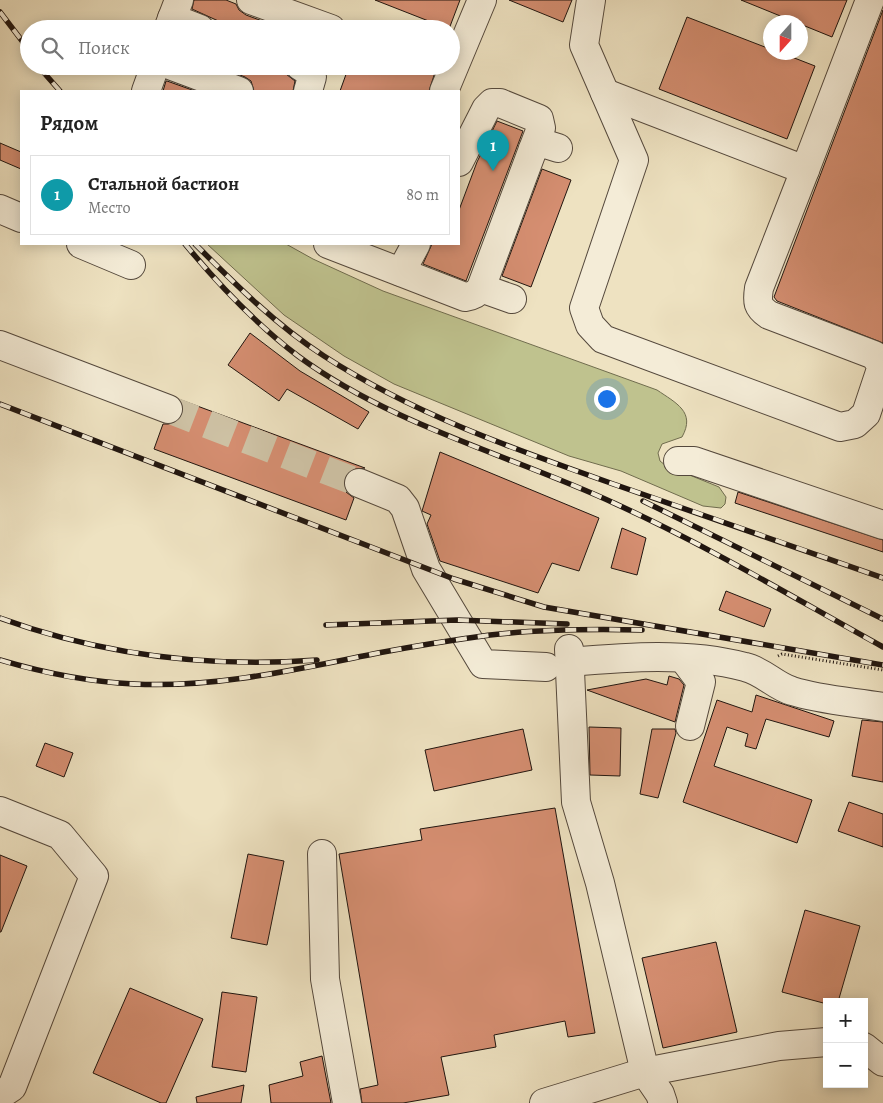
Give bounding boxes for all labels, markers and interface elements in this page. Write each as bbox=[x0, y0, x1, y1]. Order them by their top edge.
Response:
north arrow bbox=[763, 15, 808, 60]
search box bbox=[20, 20, 460, 75]
icon: search bbox=[38, 34, 66, 62]
text: Поиск bbox=[78, 35, 130, 61]
text: Рядом bbox=[40, 109, 98, 137]
pin: 1 bbox=[477, 130, 509, 171]
text: Стальной бастион bbox=[88, 171, 239, 197]
text: 1 bbox=[54, 184, 60, 206]
text: 80 m bbox=[406, 184, 439, 206]
text: Место bbox=[88, 197, 131, 219]
your location bbox=[594, 386, 620, 412]
map controls bbox=[823, 998, 868, 1088]
button: + bbox=[823, 998, 868, 1043]
button: − bbox=[823, 1043, 868, 1088]

